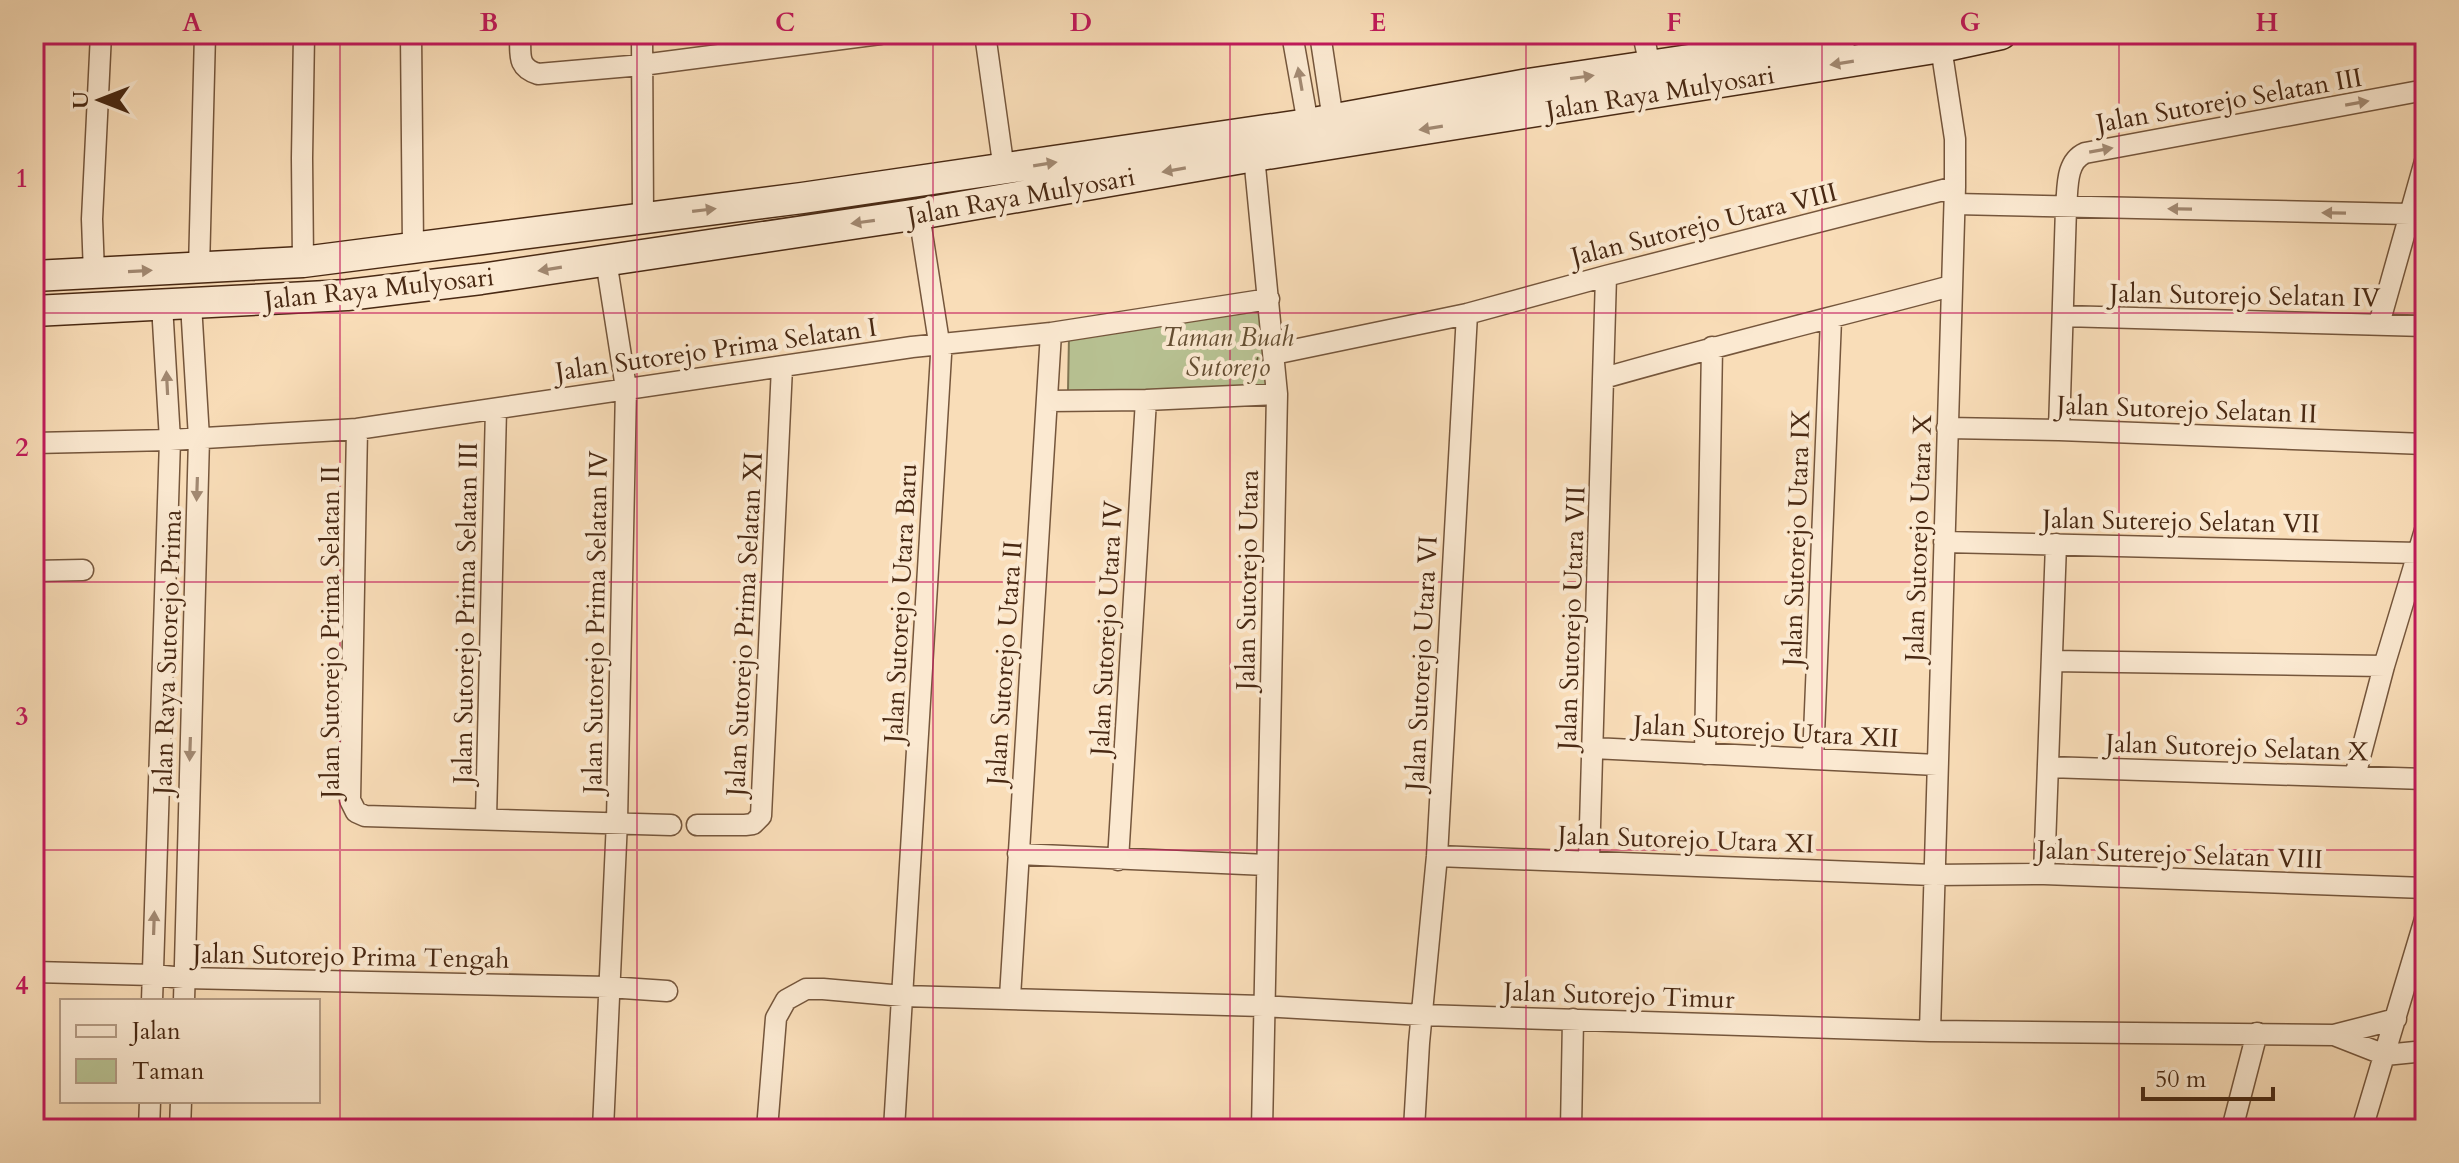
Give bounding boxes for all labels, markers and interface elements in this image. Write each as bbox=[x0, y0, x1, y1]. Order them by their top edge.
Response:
text: A bbox=[182, 5, 202, 40]
text: B bbox=[480, 5, 498, 40]
text: C bbox=[775, 5, 795, 40]
text: D bbox=[1070, 5, 1092, 40]
text: E bbox=[1370, 5, 1386, 40]
text: F bbox=[1666, 5, 1682, 40]
text: G bbox=[1959, 5, 1981, 40]
text: H bbox=[2256, 5, 2279, 40]
street label: Jalan Raya Mulyosari bbox=[1539, 57, 1777, 128]
one-way arrow bbox=[1829, 57, 1854, 69]
north arrow bbox=[60, 60, 140, 140]
street label: Jalan Sutorejo Selatan III bbox=[2089, 60, 2365, 142]
one-way arrow bbox=[1294, 66, 1306, 91]
one-way arrow bbox=[1570, 70, 1595, 83]
text: U bbox=[66, 91, 96, 109]
one-way arrow bbox=[2345, 96, 2370, 108]
one-way arrow bbox=[1418, 122, 1443, 135]
one-way arrow bbox=[2089, 143, 2114, 156]
one-way arrow bbox=[1033, 157, 1058, 170]
street label: Jalan Raya Mulyosari bbox=[900, 159, 1138, 234]
text: 1 bbox=[15, 161, 29, 196]
one-way arrow bbox=[1162, 164, 1187, 176]
street label: Jalan Sutorejo Utara VIII bbox=[1564, 174, 1841, 275]
one-way arrow bbox=[692, 203, 717, 216]
one-way arrow bbox=[2167, 203, 2192, 216]
one-way arrow bbox=[2321, 206, 2346, 219]
one-way arrow bbox=[850, 216, 875, 229]
street label: Jalan Raya Mulyosari bbox=[259, 259, 496, 318]
one-way arrow bbox=[537, 263, 562, 276]
one-way arrow bbox=[128, 265, 153, 278]
street label: Jalan Sutorejo Selatan IV bbox=[2105, 276, 2382, 315]
street label: Jalan Sutorejo Prima Selatan I bbox=[549, 310, 879, 390]
park label: Taman Buah Sutorejo bbox=[1162, 320, 1294, 385]
one-way arrow bbox=[160, 370, 173, 395]
street label: Jalan Sutorejo Selatan II bbox=[2052, 387, 2318, 432]
street label: Jalan Sutorejo Utara IX bbox=[1774, 409, 1818, 671]
street label: Jalan Sutorejo Utara X bbox=[1897, 413, 1940, 666]
text: 2 bbox=[15, 430, 29, 465]
street label: Jalan Sutorejo Prima Selatan III bbox=[445, 442, 486, 788]
street label: Jalan Sutorejo Prima Selatan IV bbox=[575, 449, 616, 798]
street label: Jalan Sutorejo Prima Selatan XI bbox=[718, 451, 771, 801]
street label: Jalan Sutorejo Utara Baru bbox=[875, 462, 925, 748]
street label: Jalan Sutorejo Prima Selatan II bbox=[313, 466, 348, 802]
street label: Jalan Sutorejo Utara bbox=[1228, 470, 1267, 694]
one-way arrow bbox=[191, 477, 204, 502]
street label: Jalan Sutorejo Utara VII bbox=[1549, 485, 1594, 755]
street label: Jalan Sutorejo Utara IV bbox=[1082, 499, 1131, 760]
street label: Jalan Suterejo Selatan VII bbox=[2038, 502, 2320, 541]
street label: Jalan Raya Sutorejo Prima bbox=[145, 509, 190, 799]
street label: Jalan Sutorejo Utara VI bbox=[1397, 535, 1446, 795]
street label: Jalan Sutorejo Utara II bbox=[978, 540, 1031, 790]
text: 3 bbox=[15, 699, 29, 734]
street label: Jalan Sutorejo Utara XII bbox=[1629, 707, 1899, 756]
street label: Jalan Sutorejo Selatan X bbox=[2101, 725, 2370, 770]
one-way arrow bbox=[184, 737, 197, 762]
street label: Jalan Sutorejo Utara XI bbox=[1553, 817, 1815, 861]
street label: Jalan Suterejo Selatan VIII bbox=[2032, 832, 2324, 877]
one-way arrow bbox=[148, 910, 161, 935]
street label: Jalan Sutorejo Prima Tengah bbox=[188, 936, 510, 977]
text: 4 bbox=[15, 968, 29, 1003]
street label: Jalan Sutorejo Timur bbox=[1499, 974, 1736, 1017]
legend bbox=[60, 999, 320, 1103]
text: Jalan bbox=[129, 1015, 181, 1048]
scale bar bbox=[2143, 1051, 2273, 1101]
text: Taman bbox=[132, 1055, 205, 1088]
text: 50 m bbox=[2155, 1063, 2207, 1096]

